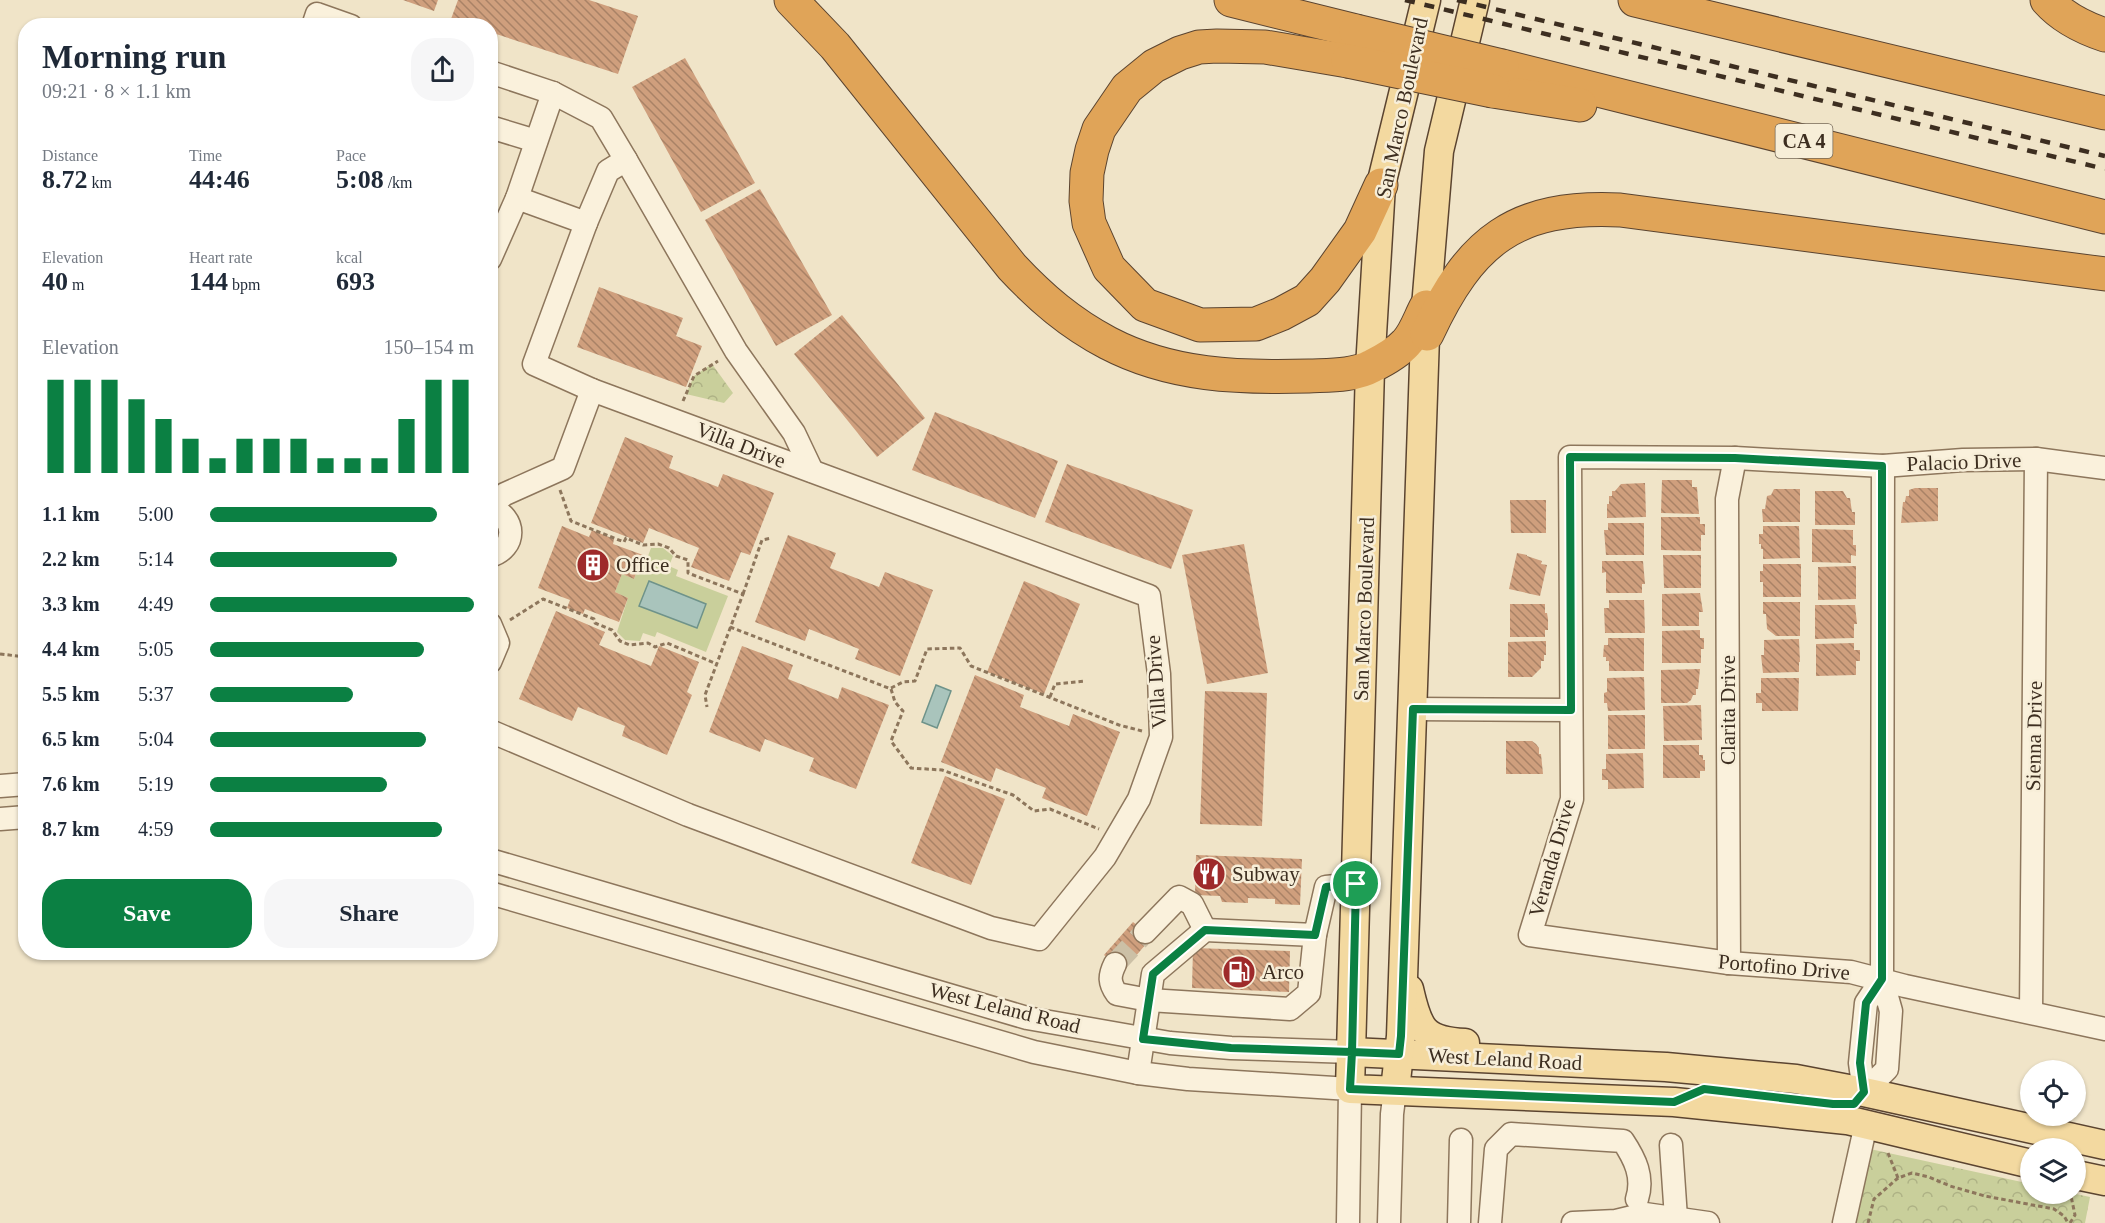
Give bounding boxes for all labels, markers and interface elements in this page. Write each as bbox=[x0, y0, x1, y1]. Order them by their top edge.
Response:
street label: San Marco Boulevard bbox=[1371, 15, 1433, 201]
button: share bbox=[411, 38, 474, 101]
text: Morning run bbox=[42, 39, 226, 75]
text: 09:21 · 8 × 1.1 km bbox=[42, 80, 191, 102]
road number: CA 4 bbox=[1776, 124, 1832, 158]
text: Distance bbox=[42, 147, 98, 164]
text: Time bbox=[189, 147, 222, 164]
text: Pace bbox=[336, 147, 366, 164]
text: 8.72 bbox=[42, 165, 88, 194]
text: 44:46 bbox=[189, 165, 250, 194]
text: 5:08 bbox=[336, 165, 384, 194]
text: km bbox=[88, 174, 112, 191]
text: /km bbox=[384, 174, 413, 191]
text: Elevation bbox=[42, 249, 103, 266]
text: Heart rate bbox=[189, 249, 253, 266]
text: kcal bbox=[336, 249, 363, 266]
text: 40 bbox=[42, 267, 68, 296]
text: 144 bbox=[189, 267, 228, 296]
text: 693 bbox=[336, 267, 375, 296]
text: m bbox=[68, 276, 84, 293]
text: bpm bbox=[228, 276, 260, 293]
text: Elevation bbox=[42, 336, 119, 358]
text: 150–154 m bbox=[383, 336, 474, 358]
street label: Villa Drive bbox=[693, 417, 789, 473]
street label: Palacio Drive bbox=[1906, 448, 2022, 476]
text: 1.1 km bbox=[42, 503, 100, 525]
text: 5:00 bbox=[138, 503, 174, 525]
street label: San Marco Boulevard bbox=[1349, 516, 1379, 702]
building icon: Office bbox=[575, 547, 611, 583]
text: 2.2 km bbox=[42, 548, 100, 570]
text: 5:14 bbox=[138, 548, 174, 570]
place label: Office bbox=[616, 553, 669, 577]
text: 3.3 km bbox=[42, 593, 100, 615]
text: 4:49 bbox=[138, 593, 174, 615]
street label: Villa Drive bbox=[1141, 634, 1171, 730]
text: 4.4 km bbox=[42, 638, 100, 660]
text: 5:05 bbox=[138, 638, 174, 660]
street label: Clarita Drive bbox=[1716, 655, 1740, 765]
street label: Sienna Drive bbox=[2021, 681, 2047, 791]
text: 5.5 km bbox=[42, 683, 100, 705]
text: 5:37 bbox=[138, 683, 174, 705]
text: 6.5 km bbox=[42, 728, 100, 750]
text: 5:04 bbox=[138, 728, 174, 750]
text: 7.6 km bbox=[42, 773, 100, 795]
text: 5:19 bbox=[138, 773, 174, 795]
street label: Veranda Drive bbox=[1524, 796, 1580, 920]
text: 8.7 km bbox=[42, 818, 100, 840]
text: 4:59 bbox=[138, 818, 174, 840]
restaurant icon: Subway bbox=[1191, 856, 1227, 892]
pin bbox=[1330, 858, 1381, 909]
place label: Subway bbox=[1232, 862, 1300, 886]
icon: arrive bbox=[1339, 867, 1372, 900]
button: Save bbox=[42, 879, 252, 948]
button: Share bbox=[264, 879, 474, 948]
street label: Portofino Drive bbox=[1717, 949, 1851, 985]
fuel station icon: Arco bbox=[1221, 954, 1257, 990]
place label: Arco bbox=[1262, 960, 1304, 984]
street label: West Leland Road bbox=[927, 978, 1083, 1038]
street label: West Leland Road bbox=[1427, 1043, 1583, 1075]
map controls bbox=[2020, 1060, 2086, 1204]
button: locate bbox=[2020, 1060, 2086, 1126]
button: layers bbox=[2020, 1138, 2086, 1204]

